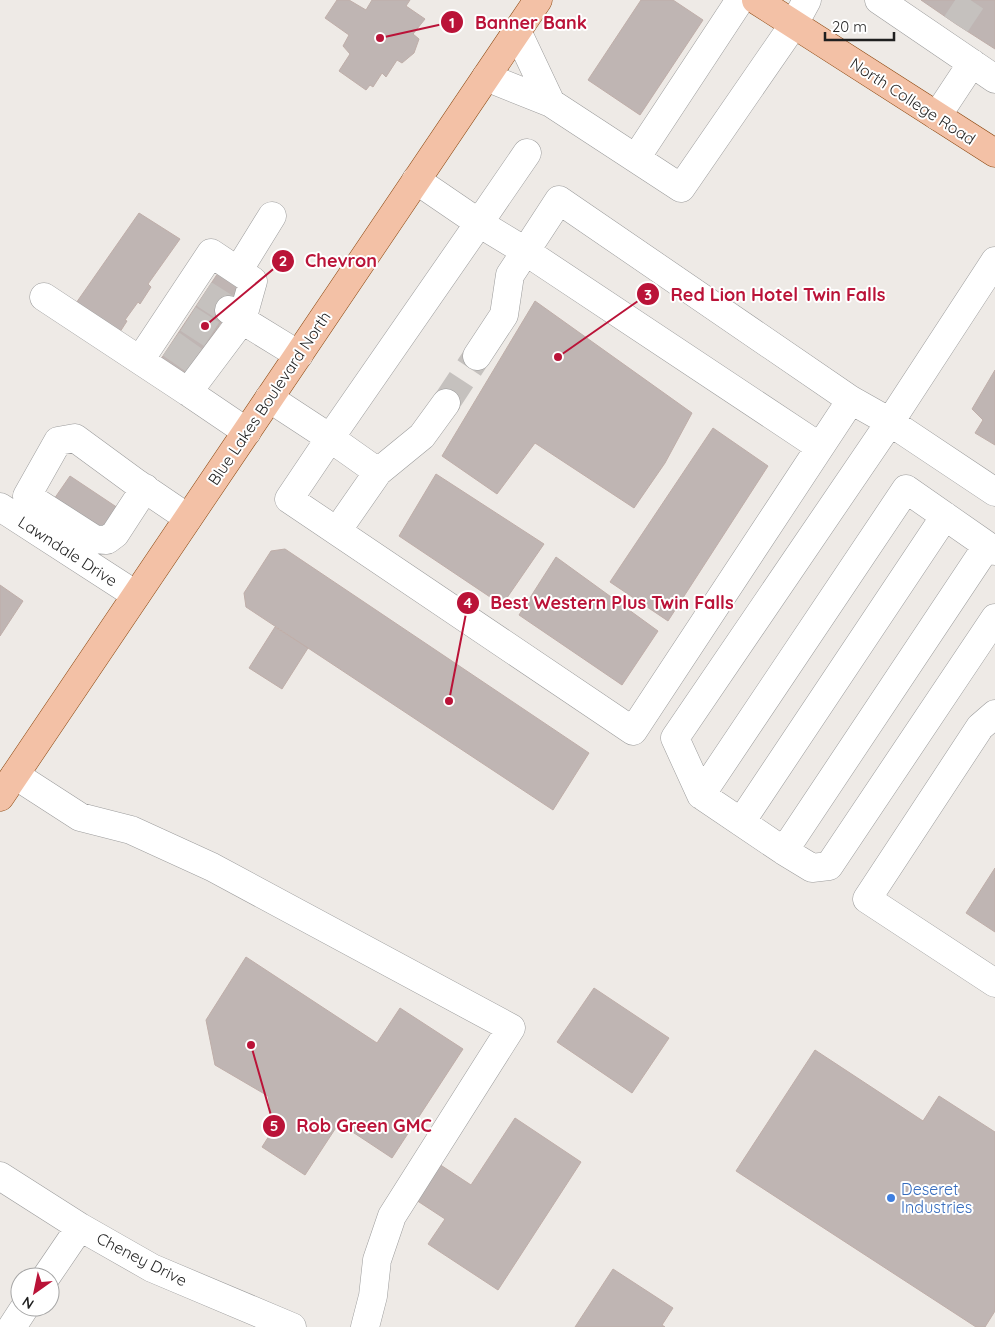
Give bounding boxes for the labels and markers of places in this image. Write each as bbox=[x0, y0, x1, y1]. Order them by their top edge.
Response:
callout: Banner Bank bbox=[440, 6, 597, 39]
callout: Chevron bbox=[270, 244, 387, 277]
callout: Red Lion Hotel Twin Falls bbox=[636, 278, 896, 311]
callout: Best Western Plus Twin Falls bbox=[456, 586, 744, 619]
callout: Rob Green GMC bbox=[261, 1109, 442, 1142]
place label: Deseret Industries bbox=[901, 1179, 972, 1217]
marker: Deseret Industries bbox=[885, 1192, 897, 1204]

